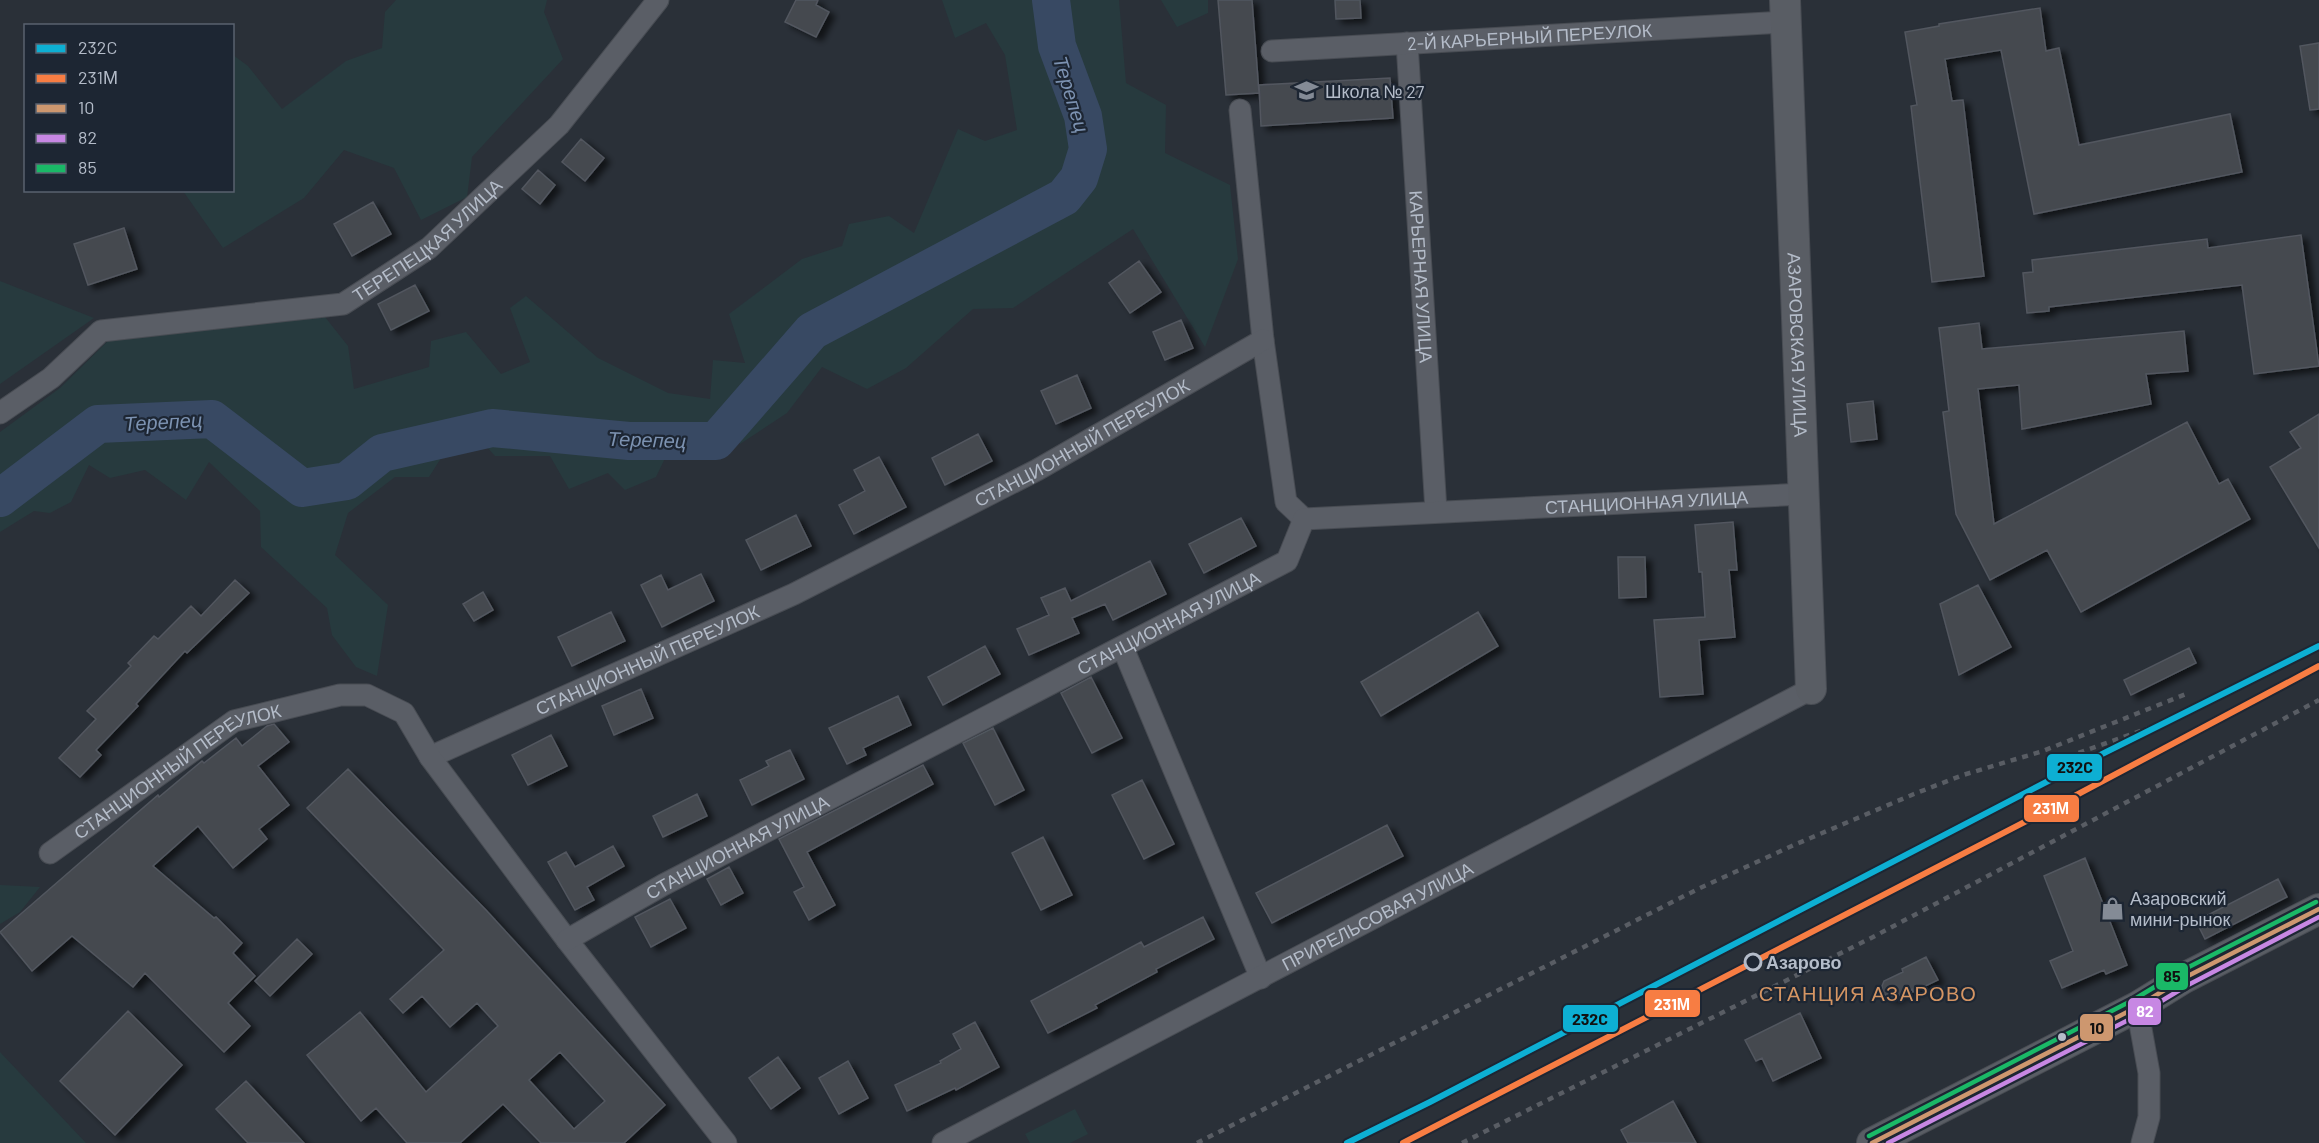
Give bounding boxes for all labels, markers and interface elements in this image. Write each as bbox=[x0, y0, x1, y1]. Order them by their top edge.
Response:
street label: 2-Й КАРЬЕРНЫЙ ПЕРЕУЛОК bbox=[1407, 19, 1653, 54]
legend bbox=[24, 24, 234, 192]
text: 232C bbox=[78, 36, 117, 58]
water label: Терепец bbox=[1049, 53, 1095, 135]
text: 231М bbox=[78, 66, 118, 88]
school or university icon: Школа № 27 bbox=[1294, 78, 1320, 104]
place label: Школа № 27 bbox=[1325, 80, 1425, 102]
text: 10 bbox=[78, 96, 94, 118]
text: 82 bbox=[78, 126, 97, 148]
text: 85 bbox=[78, 156, 97, 178]
street label: ТЕРЕПЕЦКАЯ УЛИЦА bbox=[348, 174, 506, 306]
street label: КАРЬЕРНАЯ УЛИЦА bbox=[1405, 190, 1438, 364]
street label: АЗАРОВСКАЯ УЛИЦА bbox=[1784, 252, 1812, 438]
street label: СТАНЦИОННЫЙ ПЕРЕУЛОК bbox=[971, 374, 1194, 511]
water label: Терепец bbox=[123, 407, 203, 435]
water label: Терепец bbox=[607, 426, 687, 452]
street label: СТАНЦИОННАЯ УЛИЦА bbox=[1544, 486, 1749, 518]
street label: СТАНЦИОННАЯ УЛИЦА bbox=[1073, 566, 1264, 679]
street label: СТАНЦИОННЫЙ ПЕРЕУЛОК bbox=[532, 600, 763, 719]
street label: СТАНЦИОННЫЙ ПЕРЕУЛОК bbox=[69, 699, 284, 844]
line badge: 232C bbox=[2046, 753, 2103, 782]
text: 232C bbox=[2057, 757, 2093, 776]
street label: СТАНЦИОННАЯ УЛИЦА bbox=[642, 790, 832, 904]
line badge: 231М bbox=[2023, 794, 2080, 823]
text: 231М bbox=[2033, 798, 2069, 817]
street label: ПРИРЕЛЬСОВАЯ УЛИЦА bbox=[1278, 857, 1477, 975]
place label: Азаровский мини-рынок bbox=[2130, 887, 2230, 930]
shop icon: Азаровский мини-рынок bbox=[2099, 895, 2125, 921]
place label: Азарово bbox=[1766, 951, 1842, 973]
marker: Азарово bbox=[1744, 953, 1762, 971]
line badge: 85 bbox=[2155, 962, 2189, 991]
text: 85 bbox=[2163, 966, 2181, 985]
district label: СТАНЦИЯ АЗАРОВО bbox=[1759, 981, 1977, 1005]
line badge: 231М bbox=[1644, 989, 1701, 1018]
text: 231М bbox=[1654, 994, 1690, 1013]
line badge: 82 bbox=[2127, 997, 2162, 1026]
text: 82 bbox=[2136, 1001, 2154, 1020]
line badge: 232C bbox=[1562, 1004, 1619, 1033]
text: 232C bbox=[1572, 1009, 1608, 1028]
line badge: 10 bbox=[2079, 1013, 2114, 1042]
text: 10 bbox=[2090, 1018, 2104, 1037]
unlabelled marker bbox=[2056, 1031, 2068, 1043]

